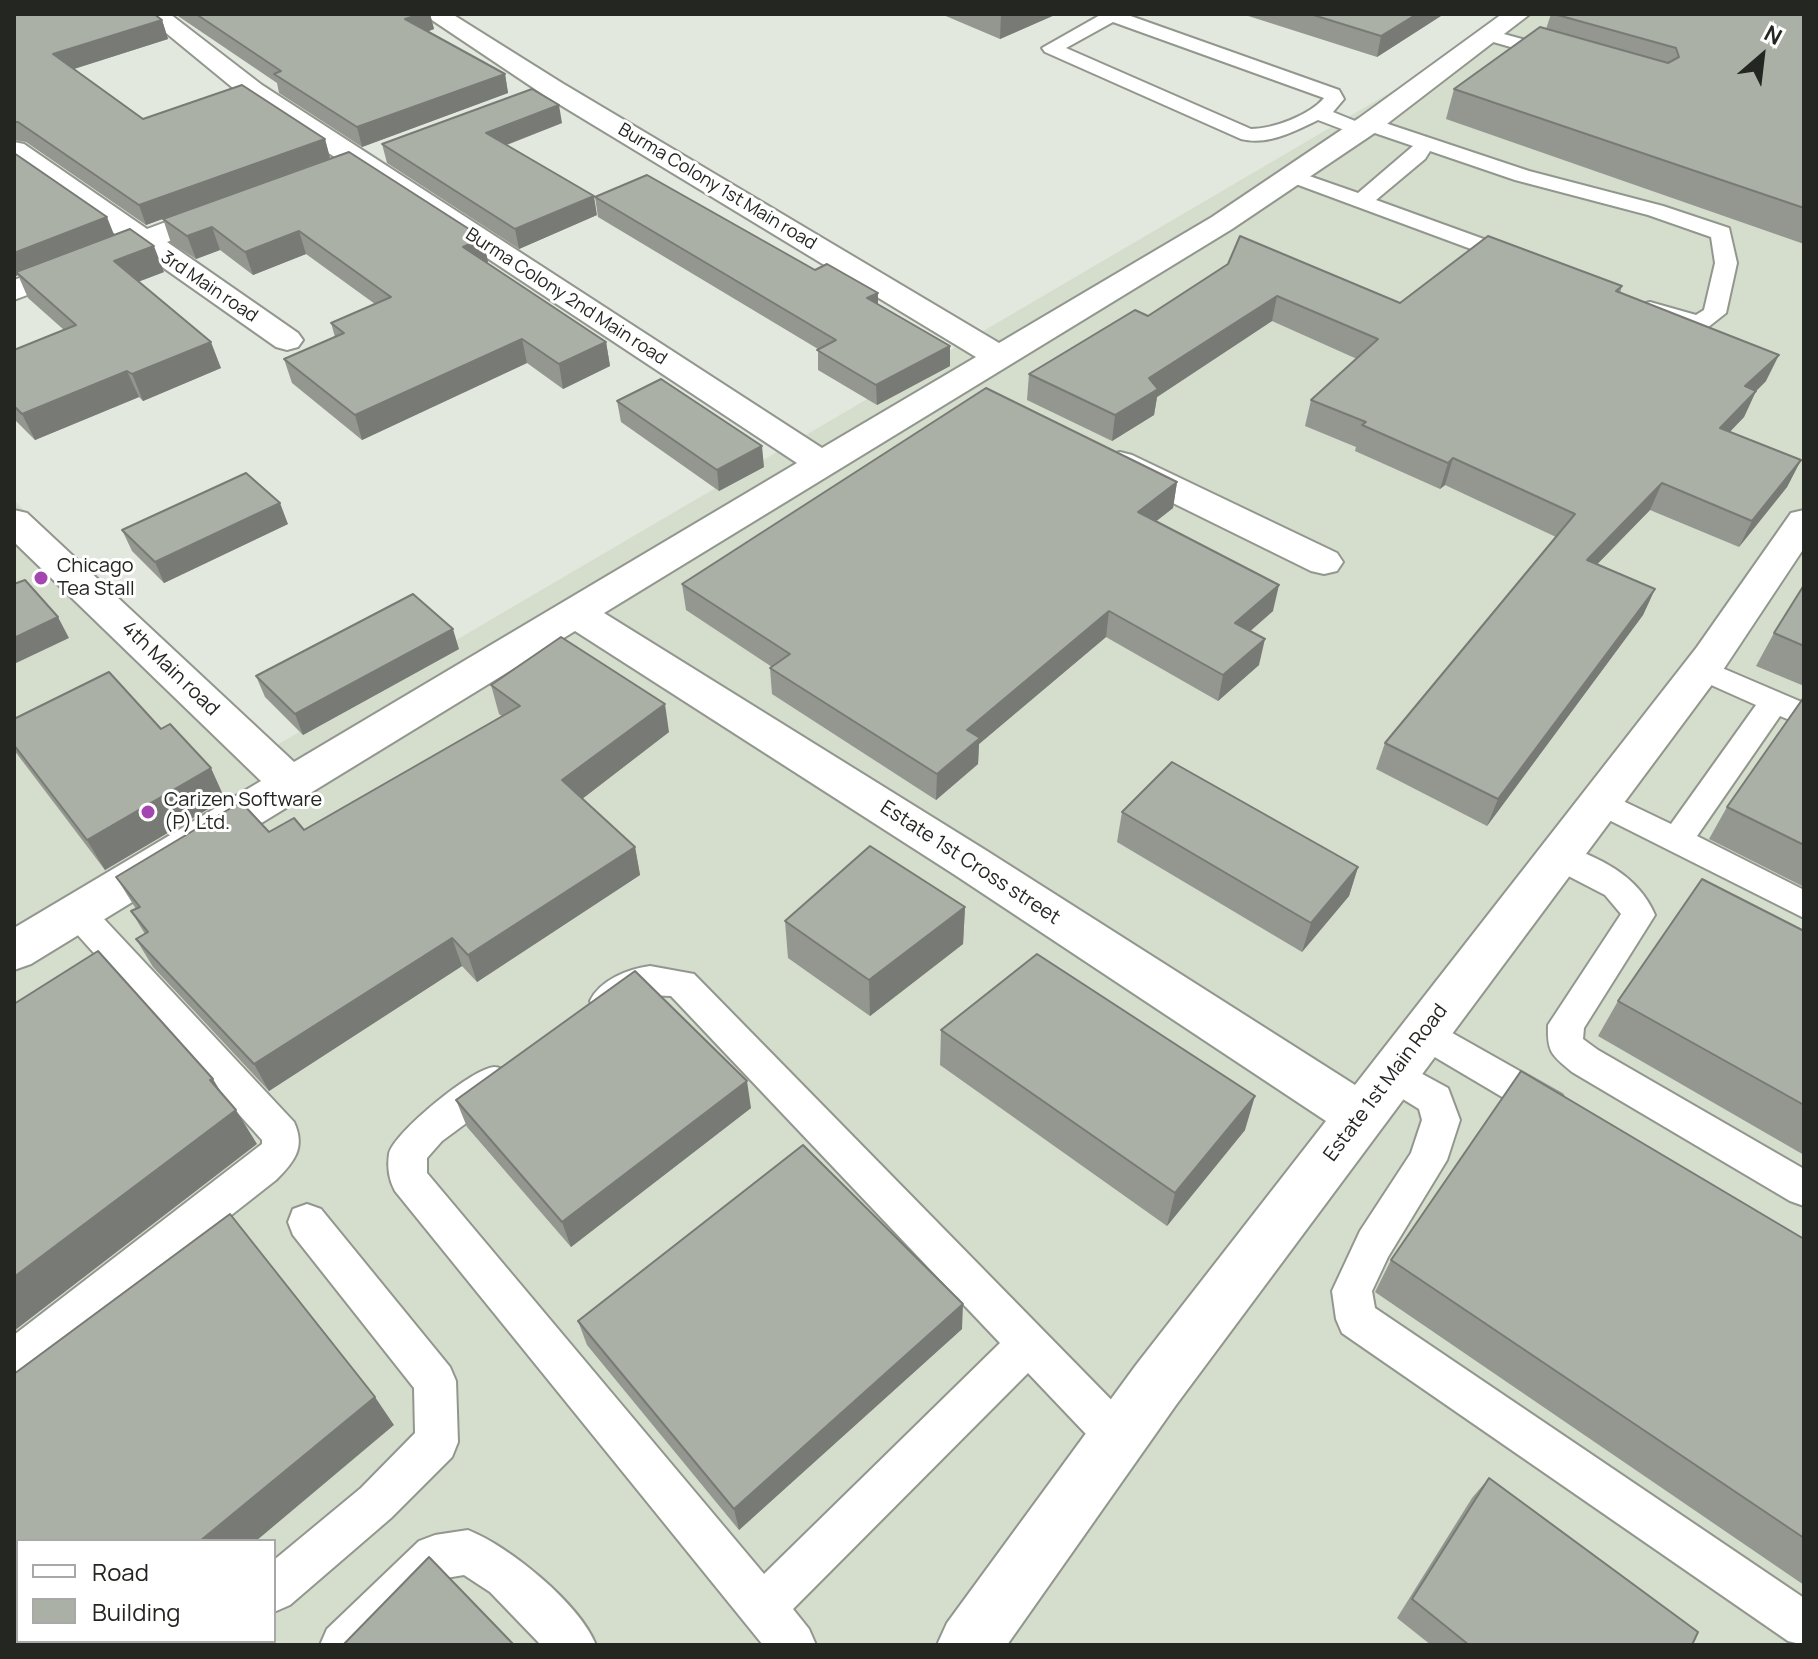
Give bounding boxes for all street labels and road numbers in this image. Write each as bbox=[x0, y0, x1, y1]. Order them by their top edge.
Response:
street label: Burma Colony 1st Main road bbox=[614, 119, 820, 255]
street label: Burma Colony 2nd Main road bbox=[461, 224, 671, 370]
street label: 3rd Main road bbox=[157, 247, 261, 327]
street label: 4th Main road bbox=[116, 617, 224, 721]
street label: Estate 1st Cross street bbox=[876, 796, 1064, 930]
street label: Estate 1st Main Road bbox=[1319, 1000, 1453, 1166]

